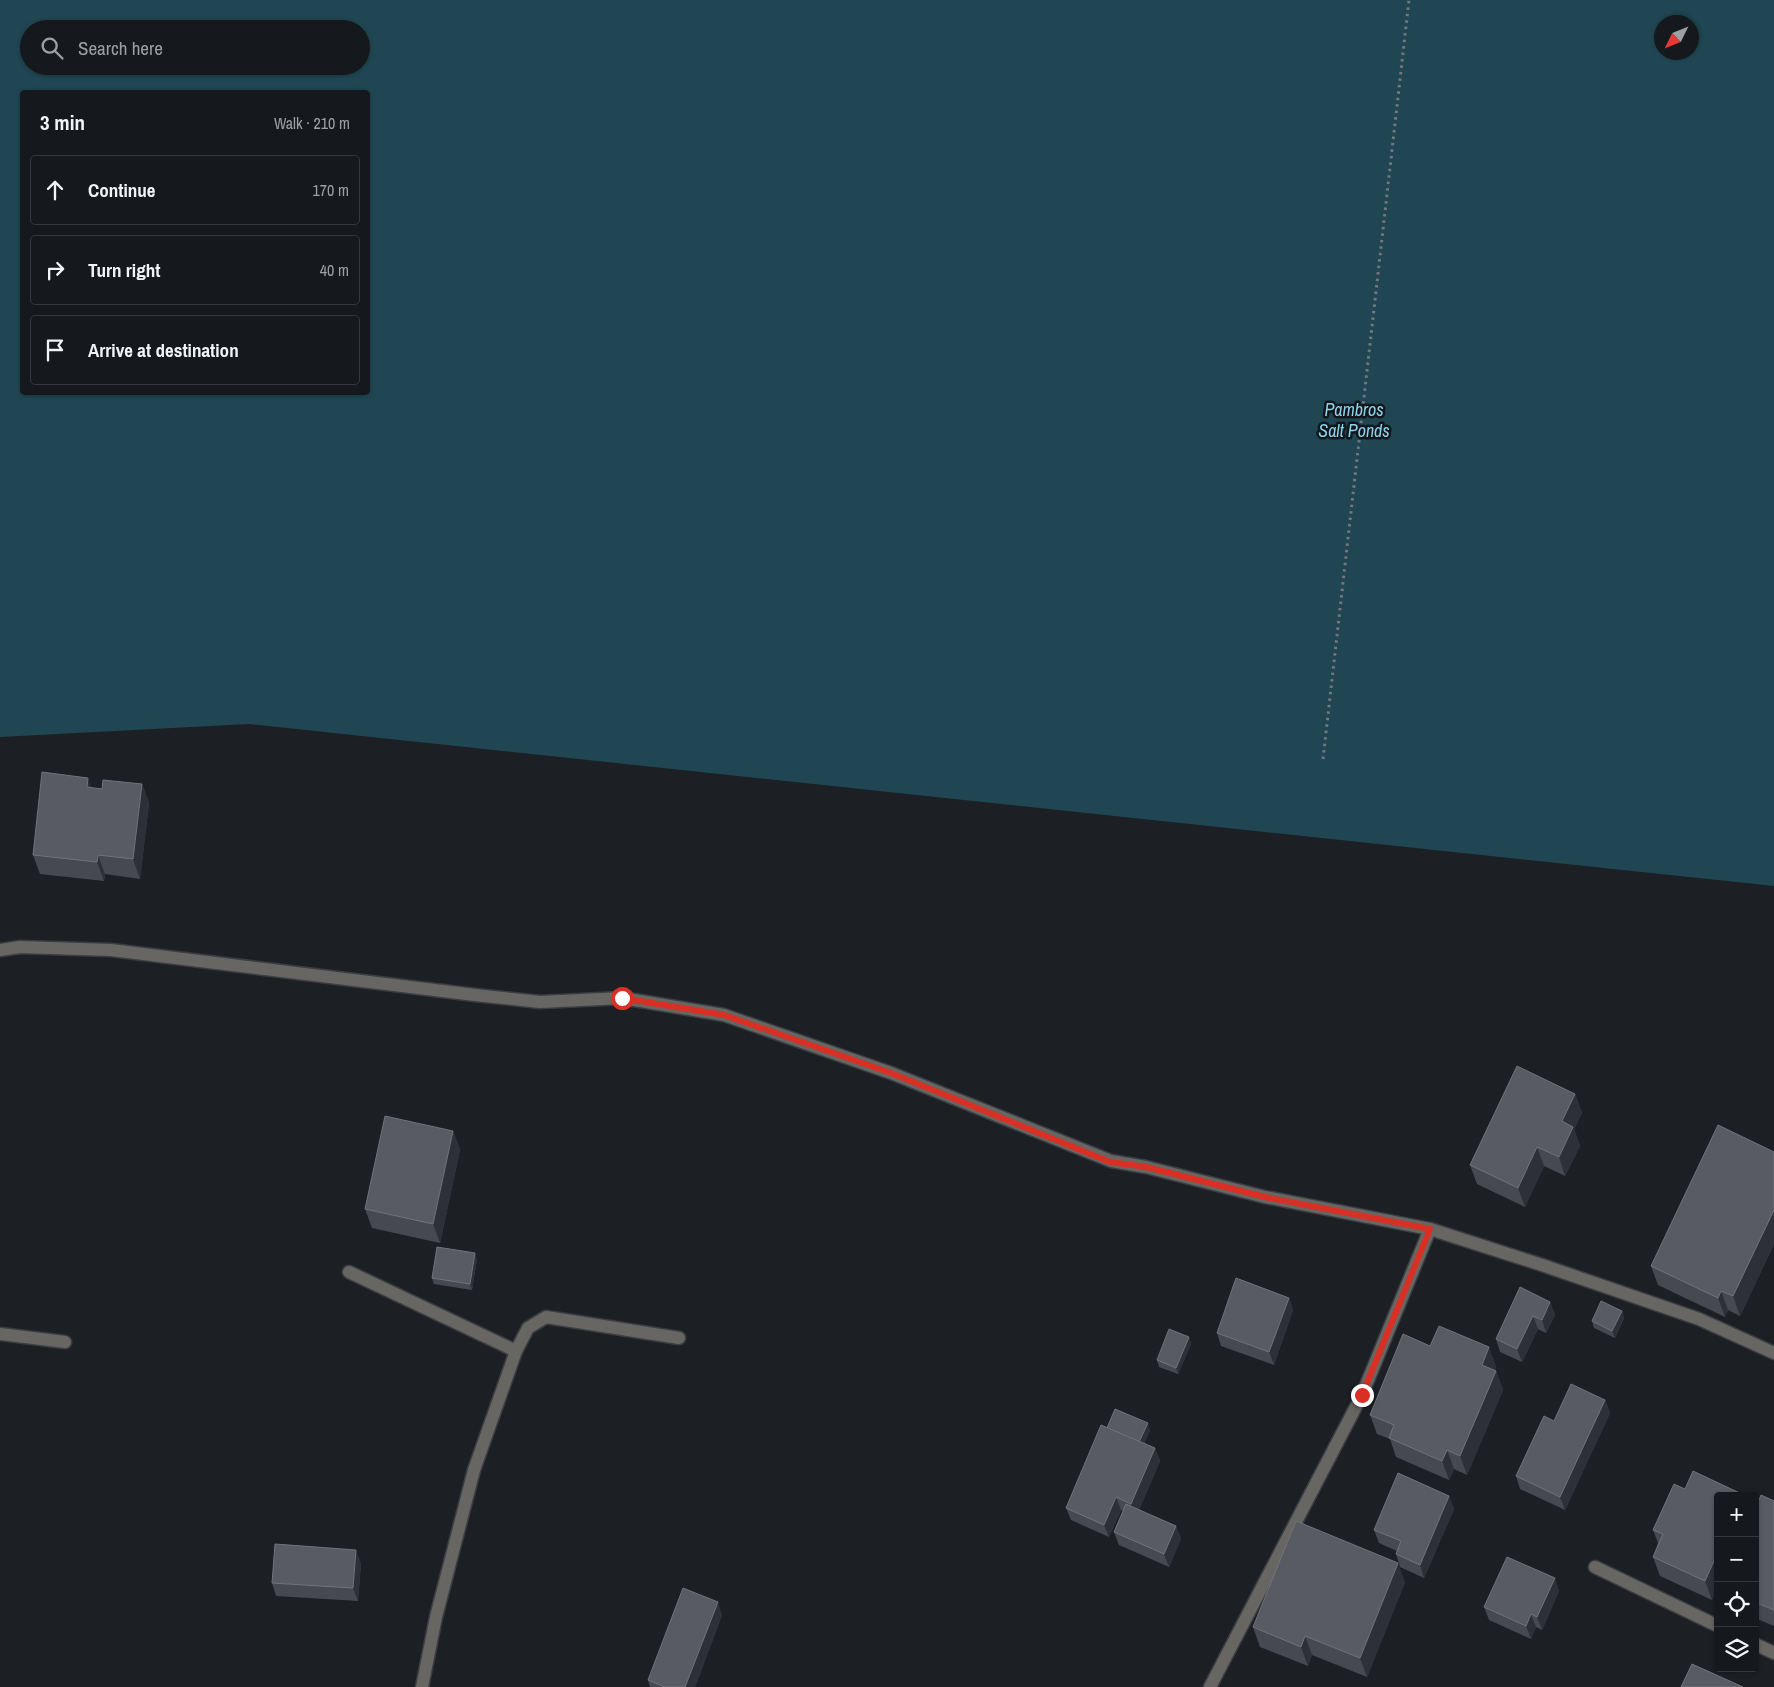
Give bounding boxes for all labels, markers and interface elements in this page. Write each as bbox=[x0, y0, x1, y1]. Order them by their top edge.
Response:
north arrow bbox=[1654, 15, 1699, 60]
search box bbox=[20, 20, 370, 75]
icon: search bbox=[38, 34, 66, 62]
text: Search here bbox=[78, 35, 163, 61]
text: 3 min bbox=[40, 108, 85, 137]
text: Walk · 210 m bbox=[274, 112, 350, 134]
icon: ahead bbox=[41, 176, 69, 204]
text: Continue bbox=[88, 177, 156, 203]
text: 170 m bbox=[313, 179, 349, 201]
icon: right bbox=[41, 256, 69, 284]
text: Turn right bbox=[88, 257, 160, 283]
text: 40 m bbox=[320, 259, 349, 281]
icon: arrive bbox=[41, 336, 69, 364]
text: Arrive at destination bbox=[88, 337, 239, 363]
water label: Pambros Salt Ponds bbox=[1318, 397, 1390, 443]
route start bbox=[611, 987, 634, 1010]
route end bbox=[1351, 1384, 1374, 1407]
map controls bbox=[1714, 1492, 1759, 1672]
button: + bbox=[1714, 1492, 1759, 1537]
button: − bbox=[1714, 1537, 1759, 1582]
button: locate bbox=[1714, 1582, 1759, 1627]
button: layers bbox=[1714, 1627, 1759, 1672]

